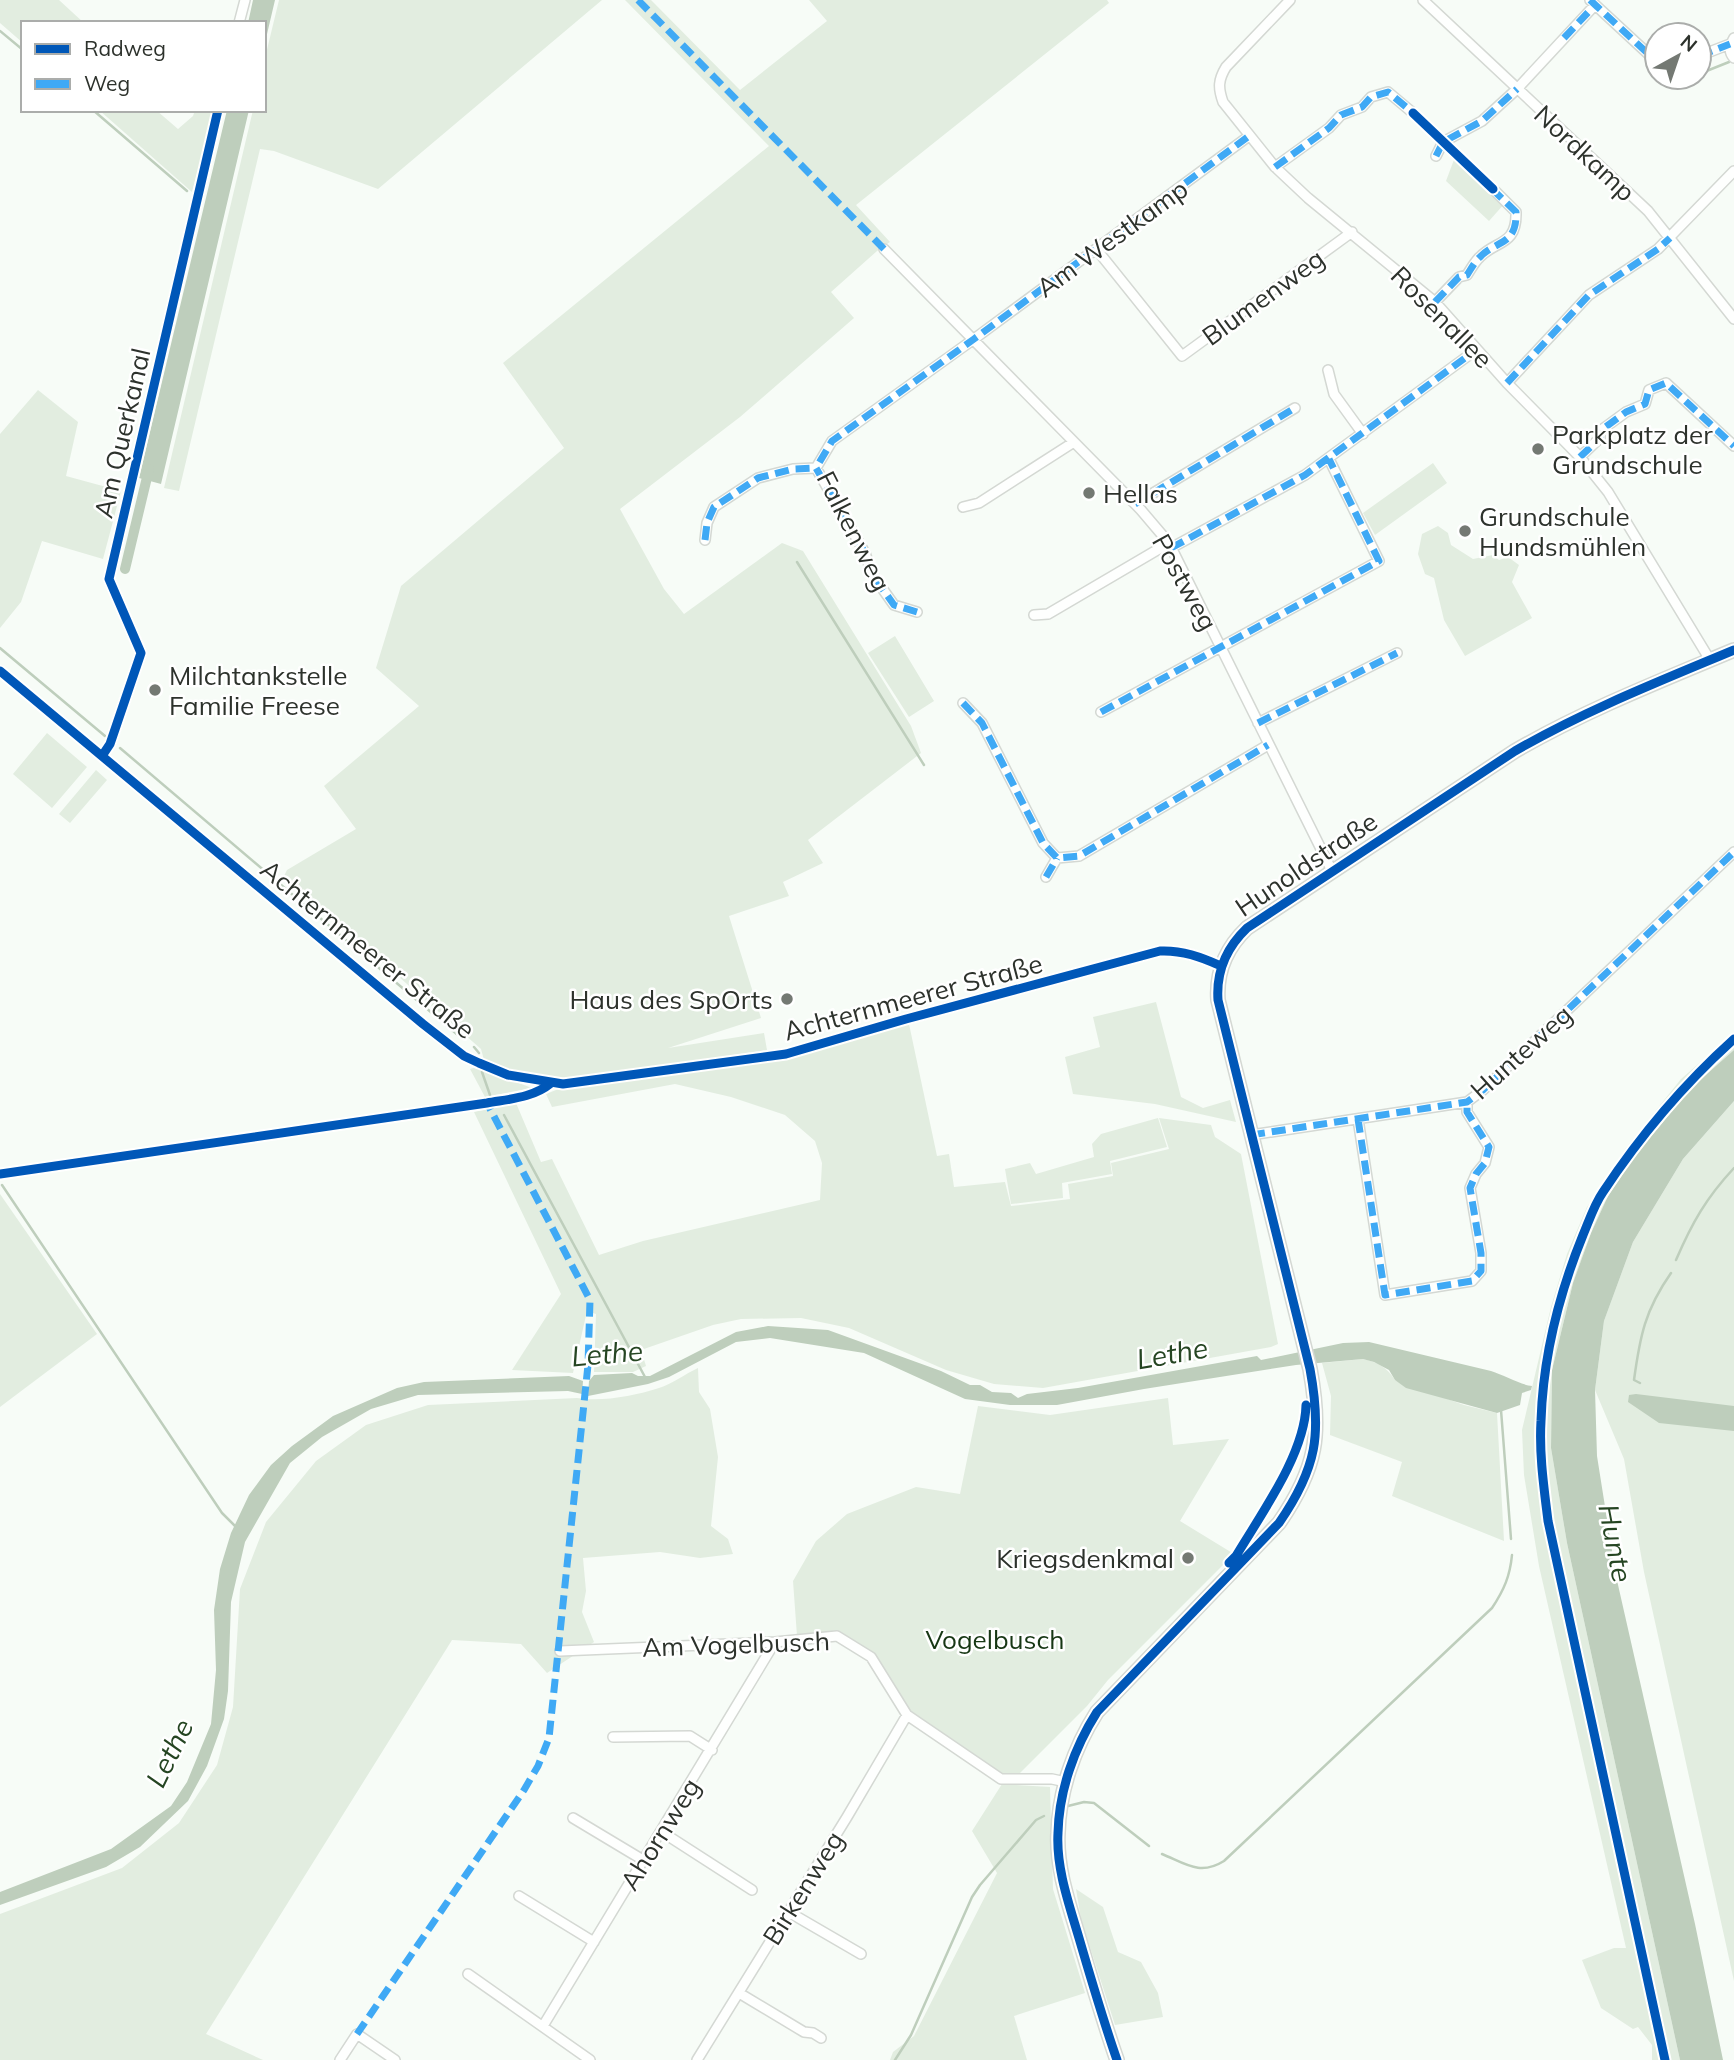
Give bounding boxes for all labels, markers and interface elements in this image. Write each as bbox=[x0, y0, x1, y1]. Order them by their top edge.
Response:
legend bbox=[21, 21, 266, 112]
north arrow bbox=[1643, 21, 1713, 91]
text: N bbox=[1676, 29, 1702, 57]
text: Radweg bbox=[84, 35, 166, 61]
text: Weg bbox=[84, 70, 130, 96]
street label: Nordkamp bbox=[1528, 98, 1642, 208]
street label: Am Westkamp bbox=[1030, 172, 1194, 304]
street label: Blumenweg bbox=[1195, 242, 1331, 352]
street label: Rosenallee bbox=[1384, 259, 1500, 375]
street label: Am Querkanal bbox=[86, 345, 158, 521]
place label: Parkplatz der Grundschule bbox=[1552, 418, 1713, 481]
marker: Parkplatz der Grundschule bbox=[1530, 441, 1546, 457]
street label: Falkenweg bbox=[810, 465, 898, 597]
place label: Hellas bbox=[1103, 477, 1178, 510]
marker: Hellas bbox=[1081, 485, 1097, 501]
place label: Grundschule Hundsmühlen bbox=[1479, 500, 1646, 563]
marker: Grundschule Hundsmühlen bbox=[1457, 523, 1473, 539]
street label: Postweg bbox=[1145, 528, 1225, 636]
place label: Milchtankstelle Familie Freese bbox=[169, 659, 347, 722]
marker: Milchtankstelle Familie Freese bbox=[147, 682, 163, 698]
street label: Hunoldstraße bbox=[1229, 804, 1383, 924]
street label: Achternmeerer Straße bbox=[254, 852, 482, 1046]
street label: Achternmeerer Straße bbox=[780, 947, 1046, 1047]
place label: Haus des SpOrts bbox=[569, 983, 773, 1016]
marker: Haus des SpOrts bbox=[779, 991, 795, 1007]
street label: Hunteweg bbox=[1463, 998, 1579, 1106]
water label: Lethe bbox=[1134, 1330, 1210, 1376]
water label: Lethe bbox=[570, 1332, 644, 1374]
water label: Hunte bbox=[1591, 1501, 1641, 1585]
place label: Kriegsdenkmal bbox=[996, 1542, 1174, 1575]
marker: Kriegsdenkmal bbox=[1180, 1550, 1196, 1566]
park label: Vogelbusch bbox=[925, 1623, 1065, 1656]
street label: Am Vogelbusch bbox=[642, 1624, 830, 1664]
water label: Lethe bbox=[138, 1713, 200, 1793]
street label: Ahornweg bbox=[613, 1772, 707, 1896]
street label: Birkenweg bbox=[755, 1825, 851, 1951]

